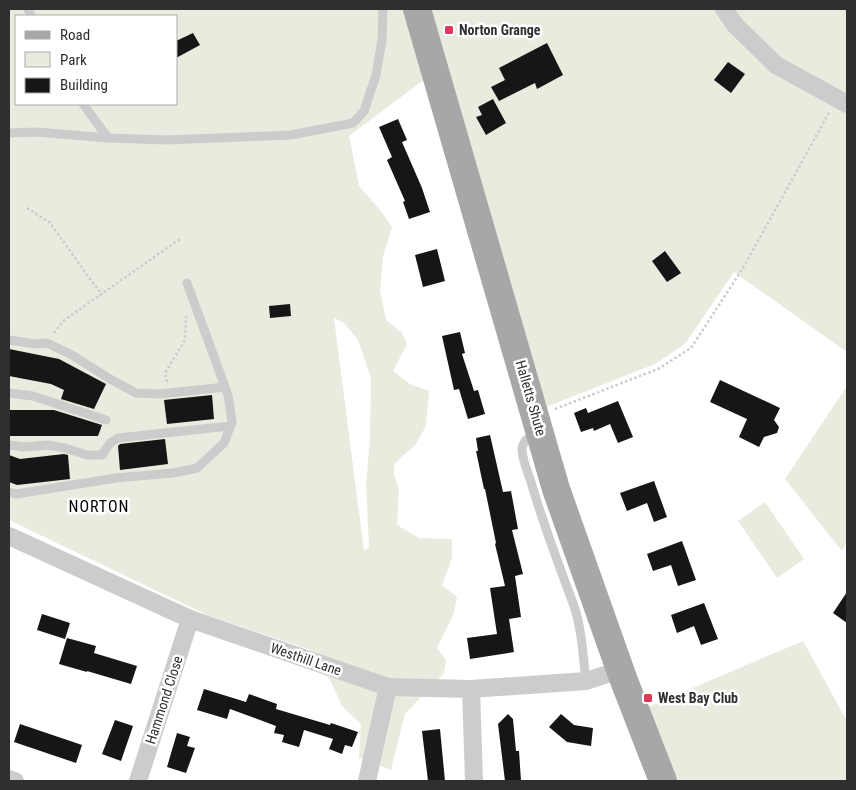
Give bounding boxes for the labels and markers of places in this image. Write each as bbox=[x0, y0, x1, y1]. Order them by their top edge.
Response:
place label: Norton Grange bbox=[459, 22, 541, 38]
marker: Norton Grange bbox=[443, 24, 455, 36]
place label: West Bay Club bbox=[658, 690, 738, 706]
marker: West Bay Club bbox=[642, 692, 654, 704]

